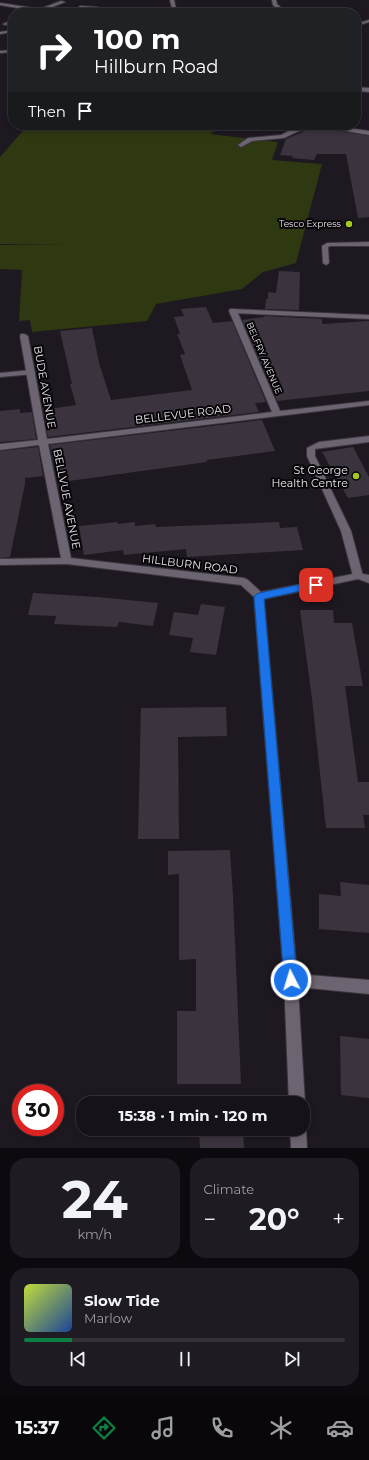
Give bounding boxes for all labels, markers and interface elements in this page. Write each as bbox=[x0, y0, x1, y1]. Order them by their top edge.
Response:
text: 100 m bbox=[94, 22, 180, 56]
icon: right bbox=[28, 24, 80, 76]
text: Hillburn Road bbox=[94, 56, 219, 78]
icon: arrive bbox=[74, 100, 96, 122]
text: Then bbox=[28, 102, 66, 121]
place label: Tesco Express bbox=[279, 218, 342, 229]
marker: Tesco Express bbox=[344, 219, 354, 229]
street label: BELFRY AVENUE bbox=[244, 320, 285, 395]
street label: BUDE AVENUE bbox=[31, 345, 59, 429]
street label: BELLEVUE ROAD bbox=[134, 401, 232, 427]
street label: BELLVUE AVENUE bbox=[50, 448, 84, 550]
place label: St George Health Centre bbox=[271, 463, 348, 490]
marker: St George Health Centre bbox=[351, 471, 361, 481]
street label: HILLBURN ROAD bbox=[141, 551, 239, 577]
pin bbox=[299, 568, 333, 602]
icon: arrive bbox=[305, 574, 327, 596]
position arrow bbox=[270, 959, 312, 1001]
speed limit sign: 30 bbox=[12, 1084, 64, 1136]
text: 15:38 · 1 min · 120 m bbox=[118, 1106, 268, 1125]
text: 24 bbox=[62, 1168, 128, 1231]
text: Climate bbox=[204, 1181, 254, 1197]
text: 20° bbox=[249, 1201, 300, 1238]
text: − bbox=[204, 1206, 216, 1233]
text: + bbox=[332, 1206, 345, 1233]
text: km/h bbox=[77, 1226, 112, 1242]
text: Slow Tide bbox=[84, 1291, 160, 1310]
text: Marlow bbox=[84, 1310, 132, 1326]
icon: previous bbox=[67, 1348, 89, 1370]
icon: pause bbox=[174, 1348, 196, 1370]
icon: next bbox=[281, 1348, 303, 1370]
icon: directions bbox=[90, 1414, 118, 1442]
icon: music bbox=[149, 1414, 177, 1442]
icon: phone bbox=[208, 1414, 236, 1442]
icon: climate bbox=[267, 1414, 295, 1442]
icon: car bbox=[326, 1414, 354, 1442]
text: 15:37 bbox=[15, 1417, 60, 1439]

